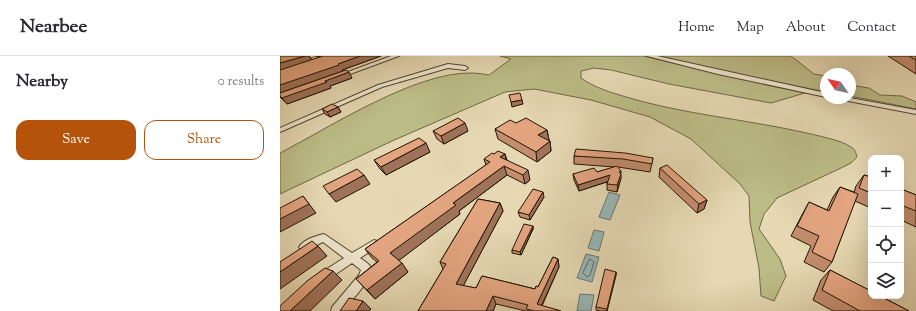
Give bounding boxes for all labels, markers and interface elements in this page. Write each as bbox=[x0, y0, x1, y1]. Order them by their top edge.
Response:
text: Nearbee bbox=[20, 14, 87, 41]
text: Home bbox=[678, 18, 715, 38]
text: Map bbox=[737, 18, 764, 38]
text: About bbox=[786, 18, 825, 38]
text: Contact bbox=[847, 18, 896, 38]
north arrow bbox=[820, 68, 856, 104]
text: Nearby bbox=[16, 70, 68, 94]
text: 0 results bbox=[218, 73, 264, 91]
button: Save bbox=[16, 120, 136, 160]
button: Share bbox=[144, 120, 264, 160]
map controls bbox=[868, 155, 904, 299]
button: + bbox=[868, 155, 904, 191]
button: − bbox=[868, 191, 904, 227]
button: locate bbox=[868, 227, 904, 263]
button: layers bbox=[868, 263, 904, 299]

